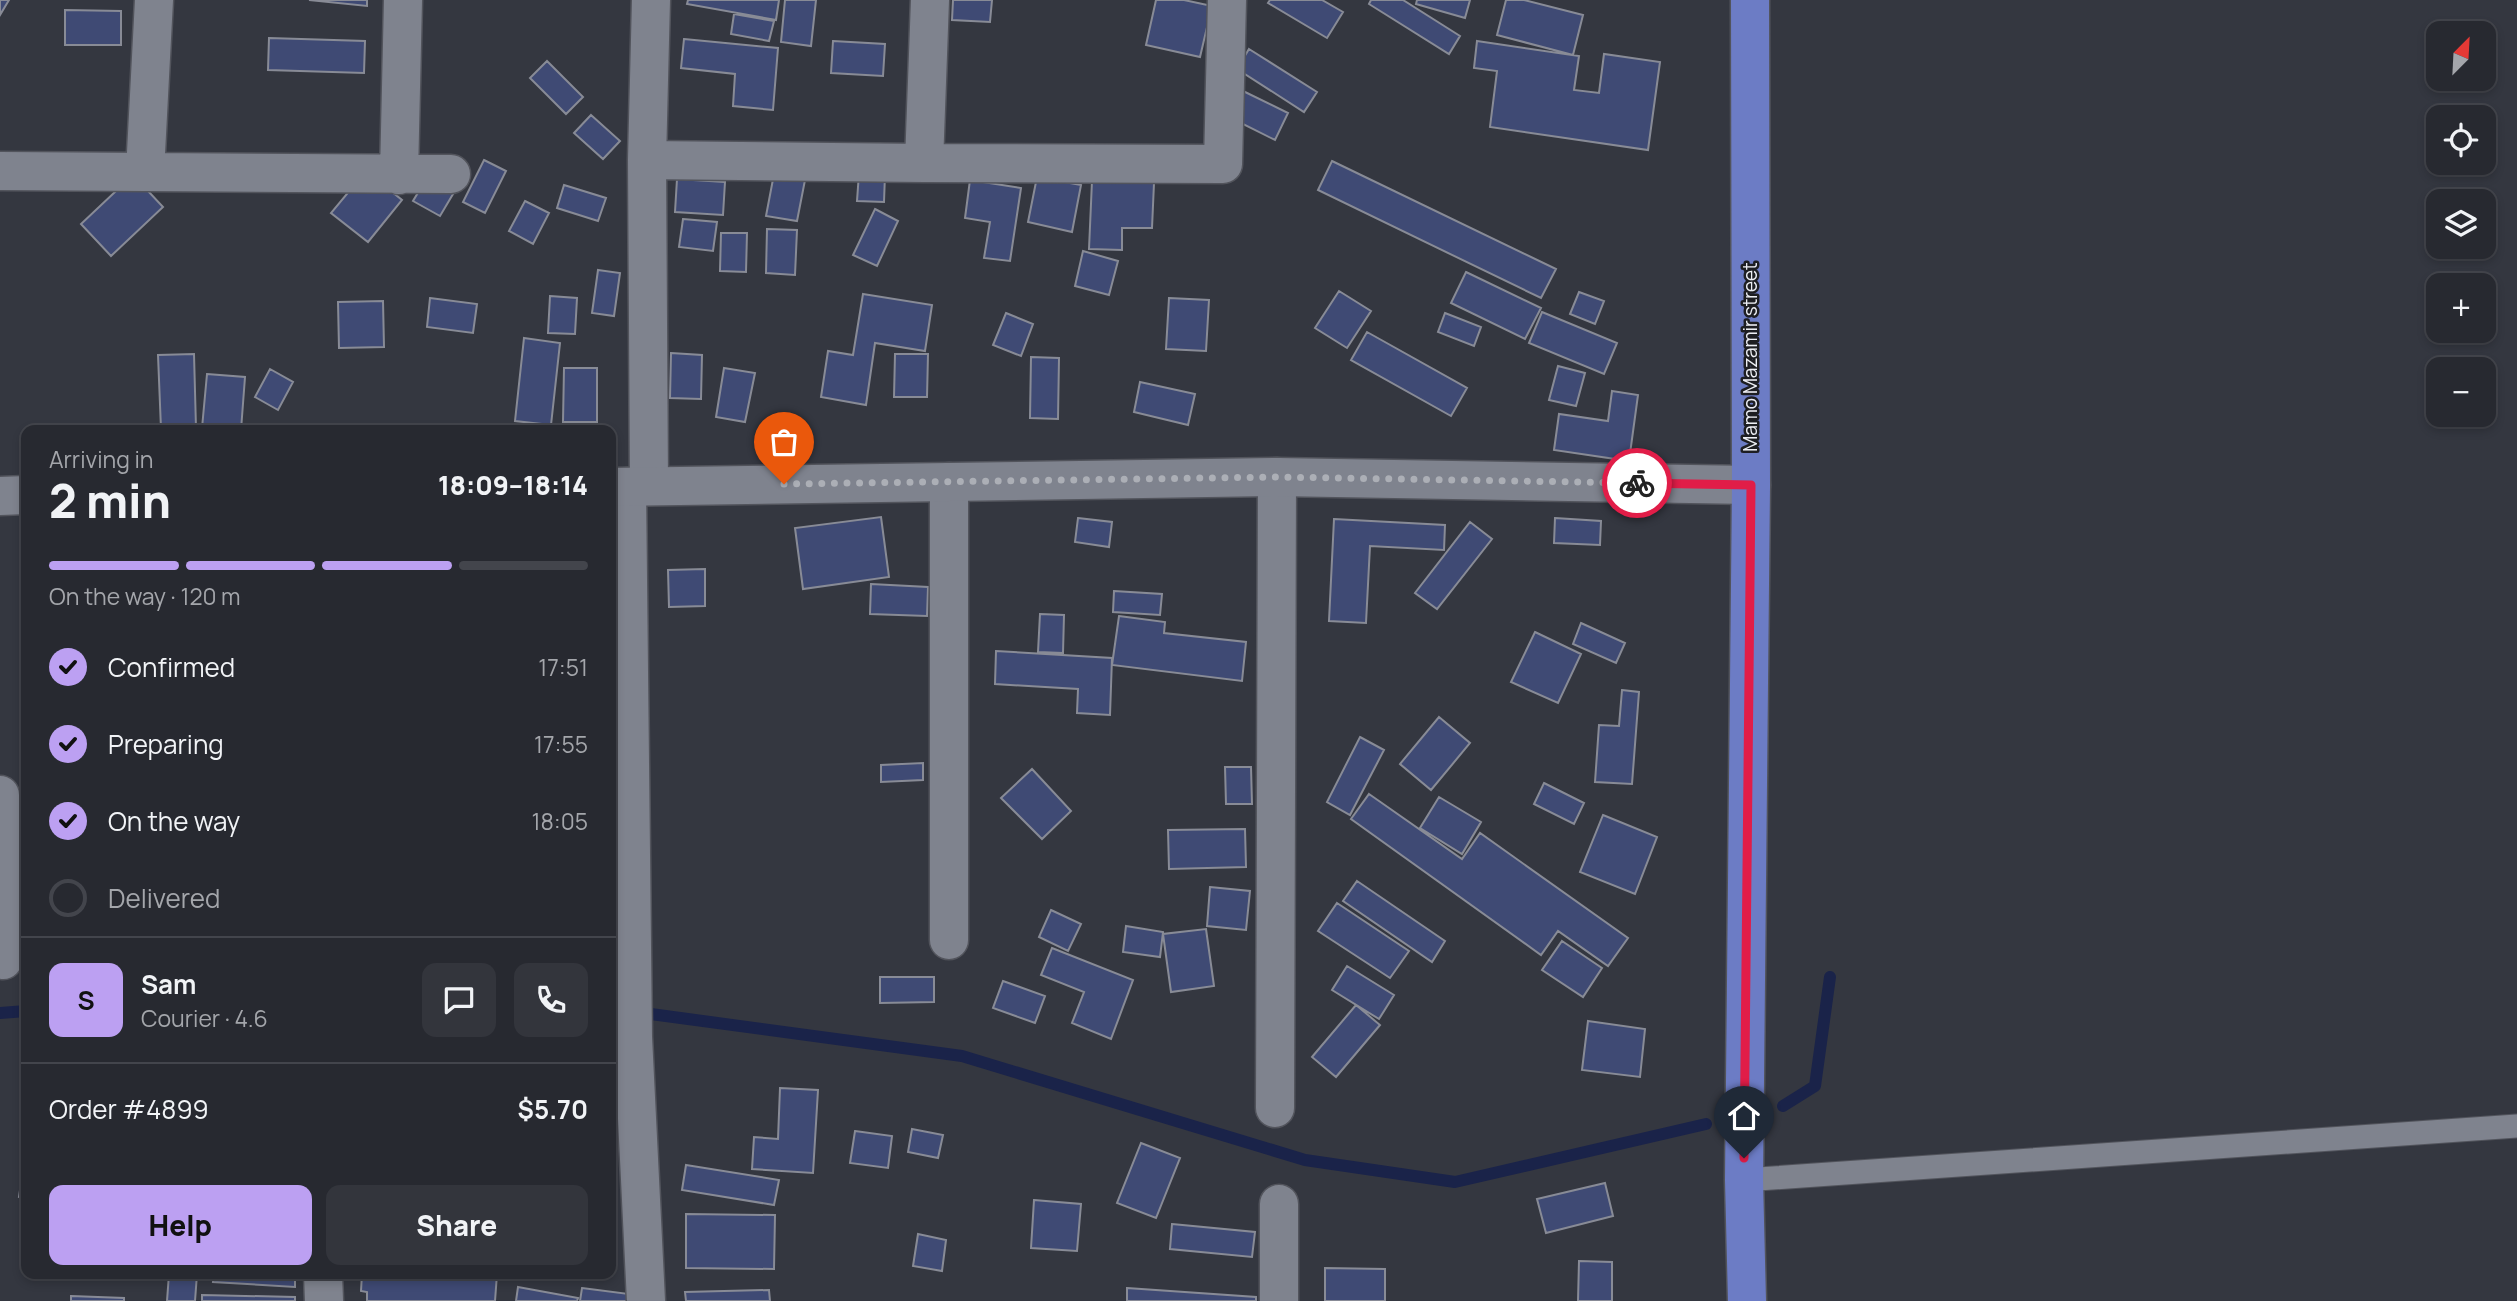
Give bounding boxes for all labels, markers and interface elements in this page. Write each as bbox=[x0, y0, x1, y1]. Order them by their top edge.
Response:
north arrow bbox=[2426, 21, 2496, 91]
map controls bbox=[2426, 21, 2496, 427]
button: locate bbox=[2426, 105, 2496, 175]
button: layers bbox=[2426, 189, 2496, 259]
street label: Mamo Mazamir street bbox=[1737, 262, 1763, 452]
button: + bbox=[2426, 273, 2496, 343]
button: − bbox=[2426, 357, 2496, 427]
pin bbox=[754, 412, 814, 484]
icon: bag bbox=[765, 423, 803, 461]
text: Arriving in bbox=[49, 443, 154, 475]
courier bbox=[1602, 448, 1672, 518]
icon: bike bbox=[1618, 464, 1656, 502]
text: 18:09–18:14 bbox=[438, 467, 588, 503]
text: 2 min bbox=[49, 469, 171, 532]
text: On the way · 120 m bbox=[49, 580, 241, 612]
icon: check bbox=[49, 648, 87, 686]
text: Confirmed bbox=[108, 649, 235, 685]
text: 17:51 bbox=[538, 651, 588, 683]
icon: check bbox=[49, 725, 87, 763]
text: Preparing bbox=[108, 726, 224, 762]
text: 17:55 bbox=[534, 728, 588, 760]
icon: check bbox=[49, 802, 87, 840]
text: On the way bbox=[108, 803, 240, 839]
text: 18:05 bbox=[531, 805, 588, 837]
text: Delivered bbox=[108, 880, 220, 916]
button: chat bbox=[422, 963, 496, 1037]
button: phone bbox=[514, 963, 588, 1037]
text: Sam bbox=[141, 966, 196, 1002]
text: S bbox=[77, 982, 95, 1018]
text: Courier · 4.6 bbox=[141, 1002, 268, 1034]
pin bbox=[1714, 1086, 1774, 1158]
text: Order #4899 bbox=[49, 1091, 209, 1127]
text: $5.70 bbox=[518, 1091, 588, 1127]
icon: home bbox=[1725, 1097, 1763, 1135]
button: Help bbox=[49, 1185, 312, 1265]
button: Share bbox=[326, 1185, 588, 1265]

